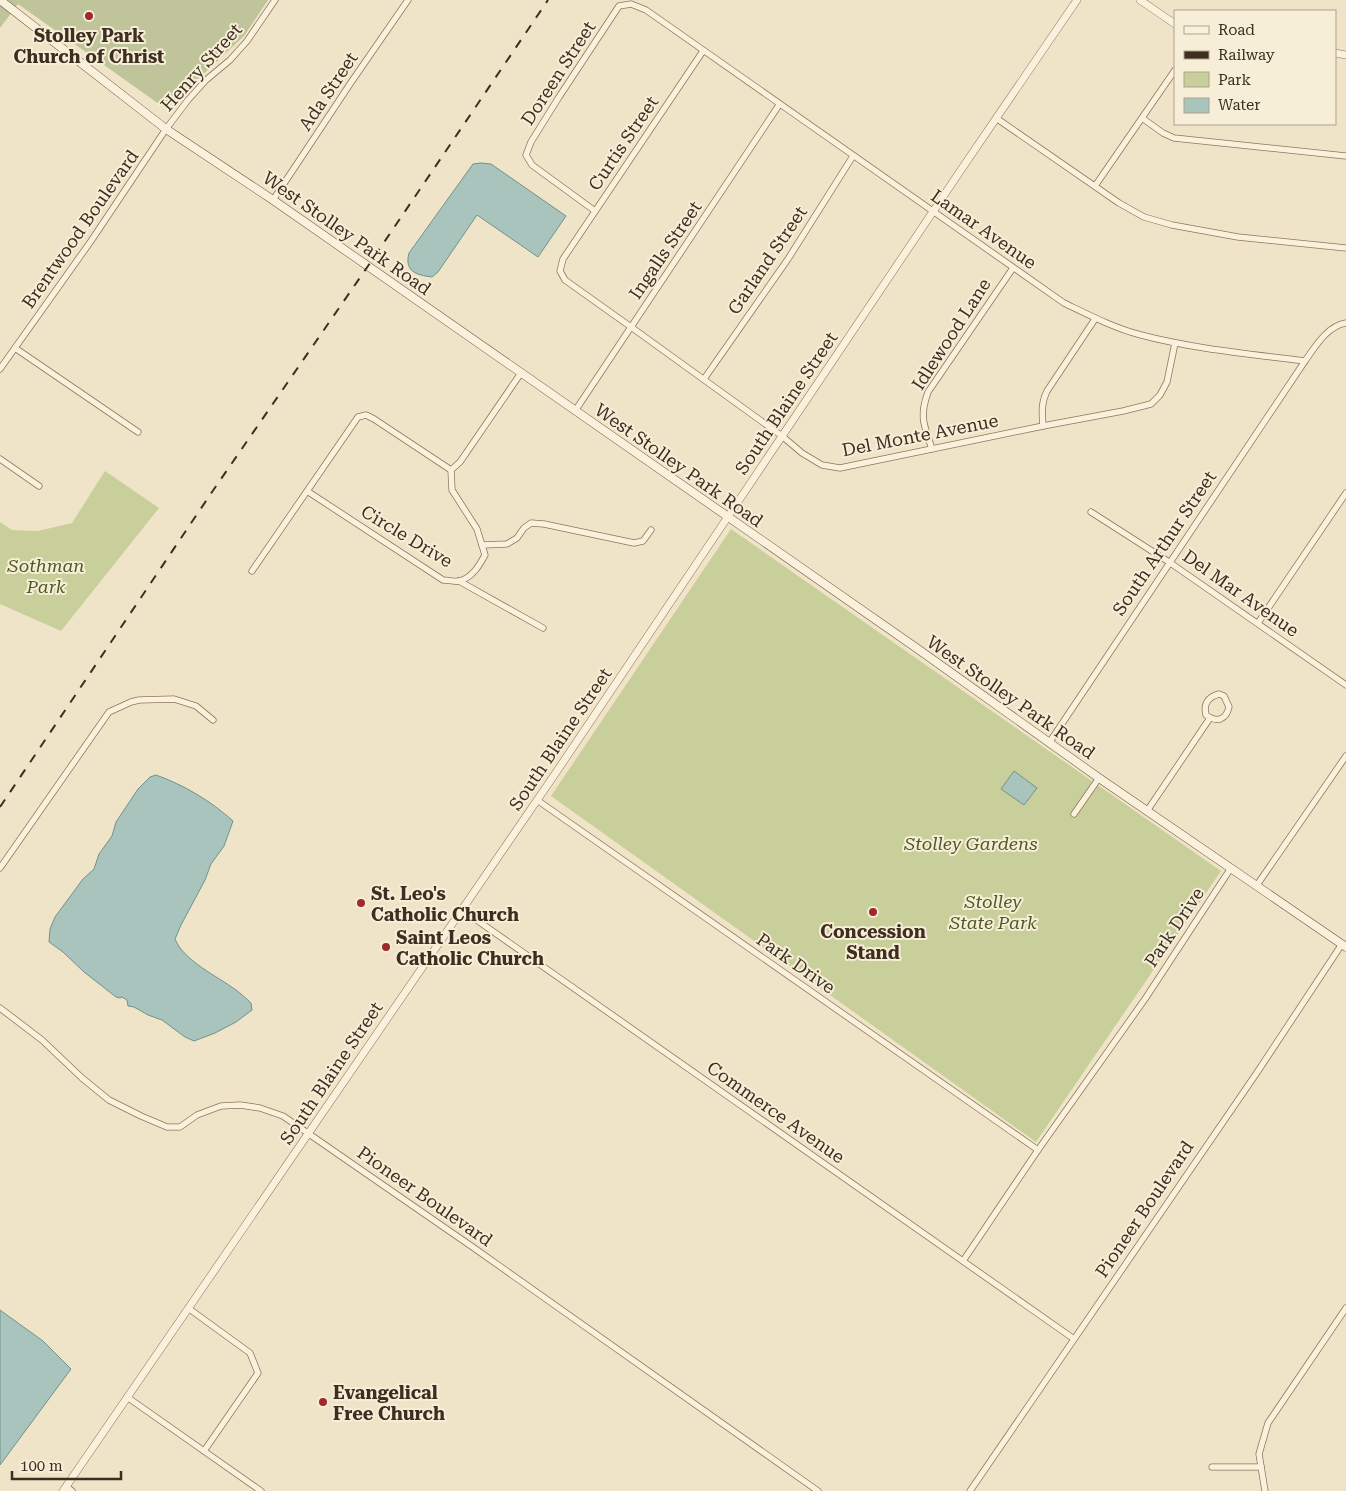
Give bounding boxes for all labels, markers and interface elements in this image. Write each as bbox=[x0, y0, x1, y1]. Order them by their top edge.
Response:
marker: Stolley Park Church of Christ bbox=[83, 10, 95, 22]
legend bbox=[1174, 10, 1336, 125]
street label: Doreen Street bbox=[517, 17, 600, 129]
street label: Henry Street bbox=[156, 19, 246, 115]
text: Road bbox=[1218, 21, 1255, 39]
place label: Stolley Park Church of Christ bbox=[14, 25, 164, 67]
text: Railway bbox=[1218, 46, 1275, 64]
street label: Ada Street bbox=[294, 48, 362, 134]
text: Park bbox=[1218, 71, 1252, 89]
street label: Curtis Street bbox=[584, 92, 662, 194]
text: Water bbox=[1218, 96, 1260, 114]
street label: Brentwood Boulevard bbox=[17, 145, 143, 312]
street label: West Stolley Park Road bbox=[259, 167, 435, 299]
street label: Lamar Avenue bbox=[927, 185, 1041, 273]
street label: Ingalls Street bbox=[624, 197, 706, 303]
street label: Garland Street bbox=[723, 202, 811, 318]
street label: Idlewood Lane bbox=[907, 274, 995, 394]
street label: South Blaine Street bbox=[730, 327, 842, 478]
street label: West Stolley Park Road bbox=[591, 399, 767, 531]
street label: Del Monte Avenue bbox=[840, 410, 1000, 460]
street label: South Arthur Street bbox=[1108, 466, 1220, 619]
street label: Circle Drive bbox=[357, 500, 457, 572]
street label: Del Mar Avenue bbox=[1179, 545, 1303, 641]
park label: Sothman Park bbox=[7, 555, 84, 597]
street label: West Stolley Park Road bbox=[923, 631, 1099, 763]
street label: South Blaine Street bbox=[504, 663, 616, 814]
park label: Stolley Gardens bbox=[903, 833, 1038, 854]
place label: St. Leo's Catholic Church bbox=[371, 883, 519, 925]
street label: Park Drive bbox=[1140, 883, 1208, 971]
park label: Stolley State Park bbox=[948, 891, 1037, 933]
marker: St. Leo's Catholic Church bbox=[355, 897, 367, 909]
marker: Concession Stand bbox=[867, 906, 879, 918]
place label: Concession Stand bbox=[820, 921, 926, 963]
place label: Saint Leos Catholic Church bbox=[396, 927, 544, 969]
street label: Park Drive bbox=[753, 928, 839, 998]
marker: Saint Leos Catholic Church bbox=[380, 941, 392, 953]
street label: South Blaine Street bbox=[275, 997, 387, 1148]
street label: Commerce Avenue bbox=[703, 1057, 849, 1167]
street label: Pioneer Boulevard bbox=[1091, 1136, 1198, 1281]
street label: Pioneer Boulevard bbox=[353, 1141, 497, 1251]
place label: Evangelical Free Church bbox=[333, 1382, 445, 1424]
marker: Evangelical Free Church bbox=[317, 1396, 329, 1408]
scale bar bbox=[12, 1448, 121, 1480]
text: 100 m bbox=[20, 1457, 63, 1475]

